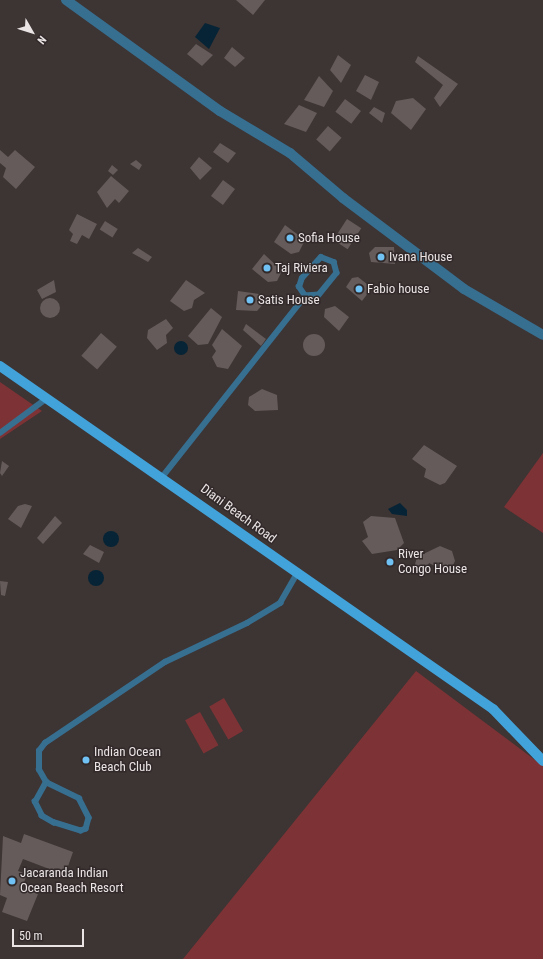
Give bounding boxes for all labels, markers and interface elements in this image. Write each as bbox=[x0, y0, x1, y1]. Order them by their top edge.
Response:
north arrow bbox=[12, 12, 52, 52]
text: N bbox=[35, 33, 49, 47]
place label: Sofia House bbox=[298, 230, 360, 246]
marker: Sofia House bbox=[285, 233, 295, 243]
place label: Ivana House bbox=[389, 249, 452, 265]
marker: Ivana House bbox=[376, 252, 386, 262]
place label: Taj Riviera bbox=[275, 260, 328, 276]
marker: Taj Riviera bbox=[262, 263, 272, 273]
place label: Fabio house bbox=[367, 281, 429, 297]
marker: Fabio house bbox=[354, 284, 364, 294]
place label: Satis House bbox=[258, 292, 320, 308]
marker: Satis House bbox=[245, 295, 255, 305]
street label: Diani Beach Road bbox=[197, 481, 279, 547]
place label: River Congo House bbox=[398, 547, 467, 578]
marker: River Congo House bbox=[385, 557, 395, 567]
place label: Indian Ocean Beach Club bbox=[94, 745, 161, 776]
marker: Indian Ocean Beach Club bbox=[81, 755, 91, 765]
place label: Jacaranda Indian Ocean Beach Resort bbox=[20, 866, 124, 897]
marker: Jacaranda Indian Ocean Beach Resort bbox=[7, 876, 17, 886]
scale bar bbox=[14, 921, 86, 947]
text: 50 m bbox=[19, 929, 43, 943]

